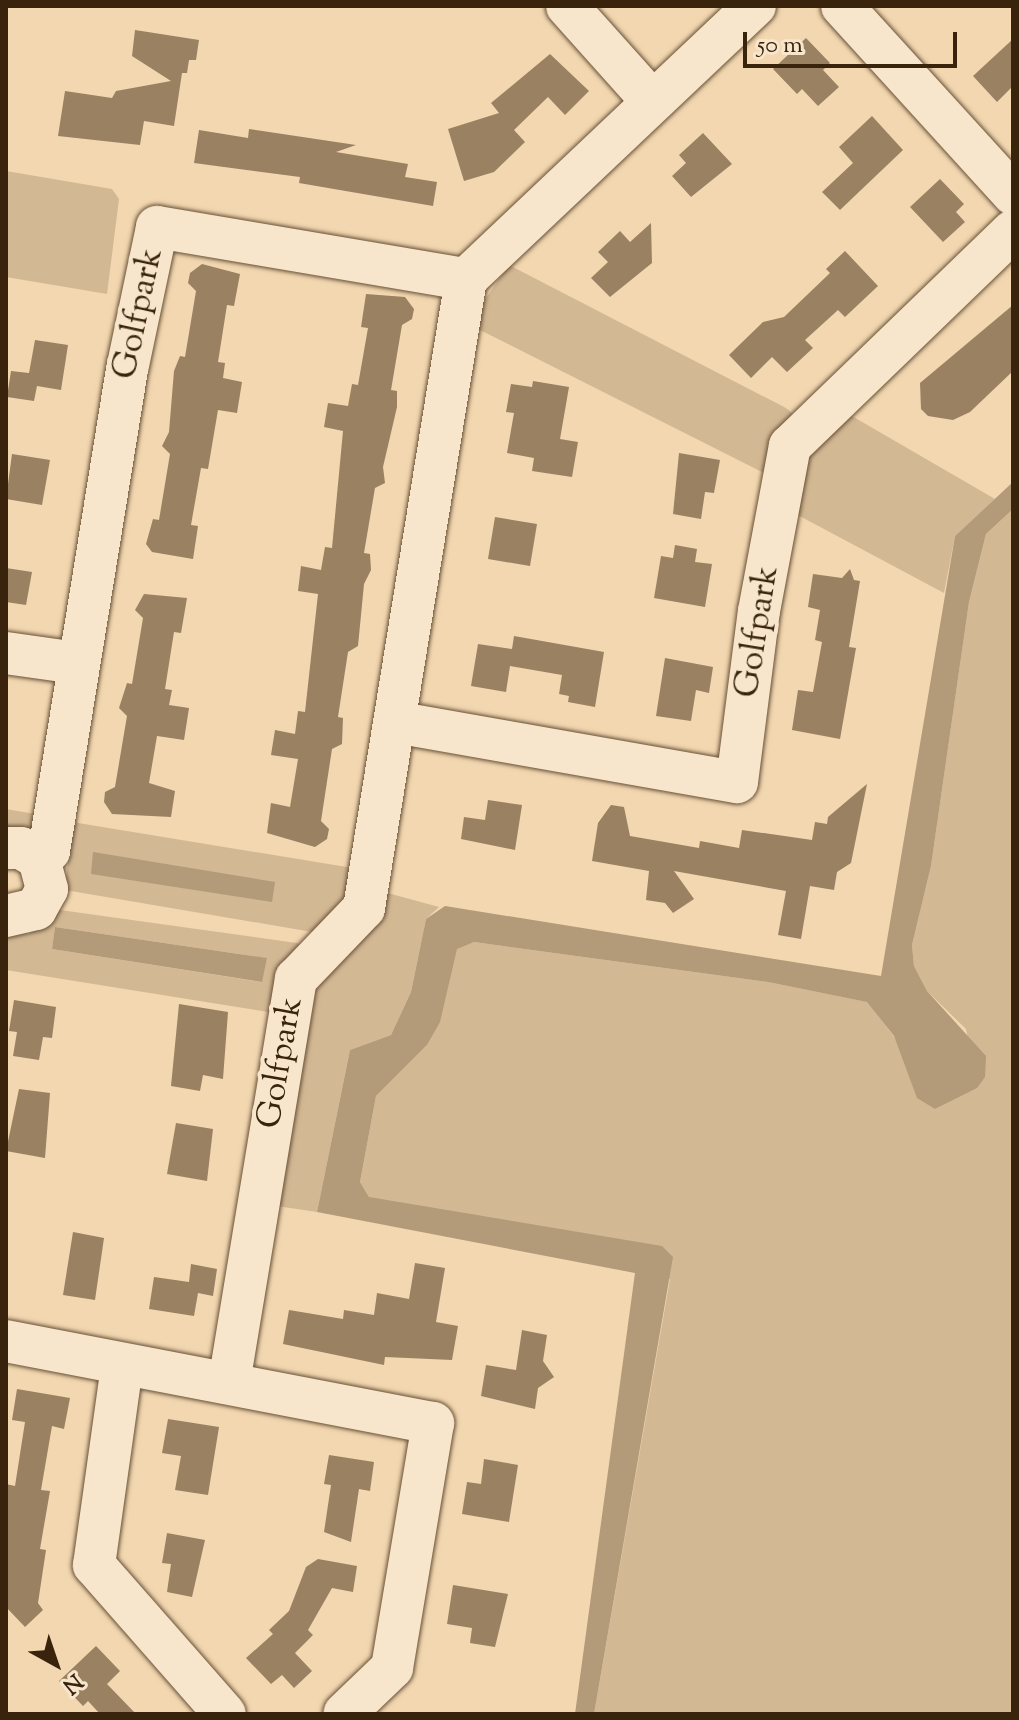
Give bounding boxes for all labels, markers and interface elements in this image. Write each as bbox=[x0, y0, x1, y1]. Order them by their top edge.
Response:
scale bar bbox=[747, 16, 961, 66]
text: 50 m bbox=[757, 29, 803, 63]
street label: Golfpark bbox=[105, 245, 173, 383]
street label: Golfpark bbox=[727, 563, 789, 701]
street label: Golfpark bbox=[249, 994, 313, 1132]
north arrow bbox=[16, 1624, 96, 1704]
text: N bbox=[54, 1664, 88, 1700]

